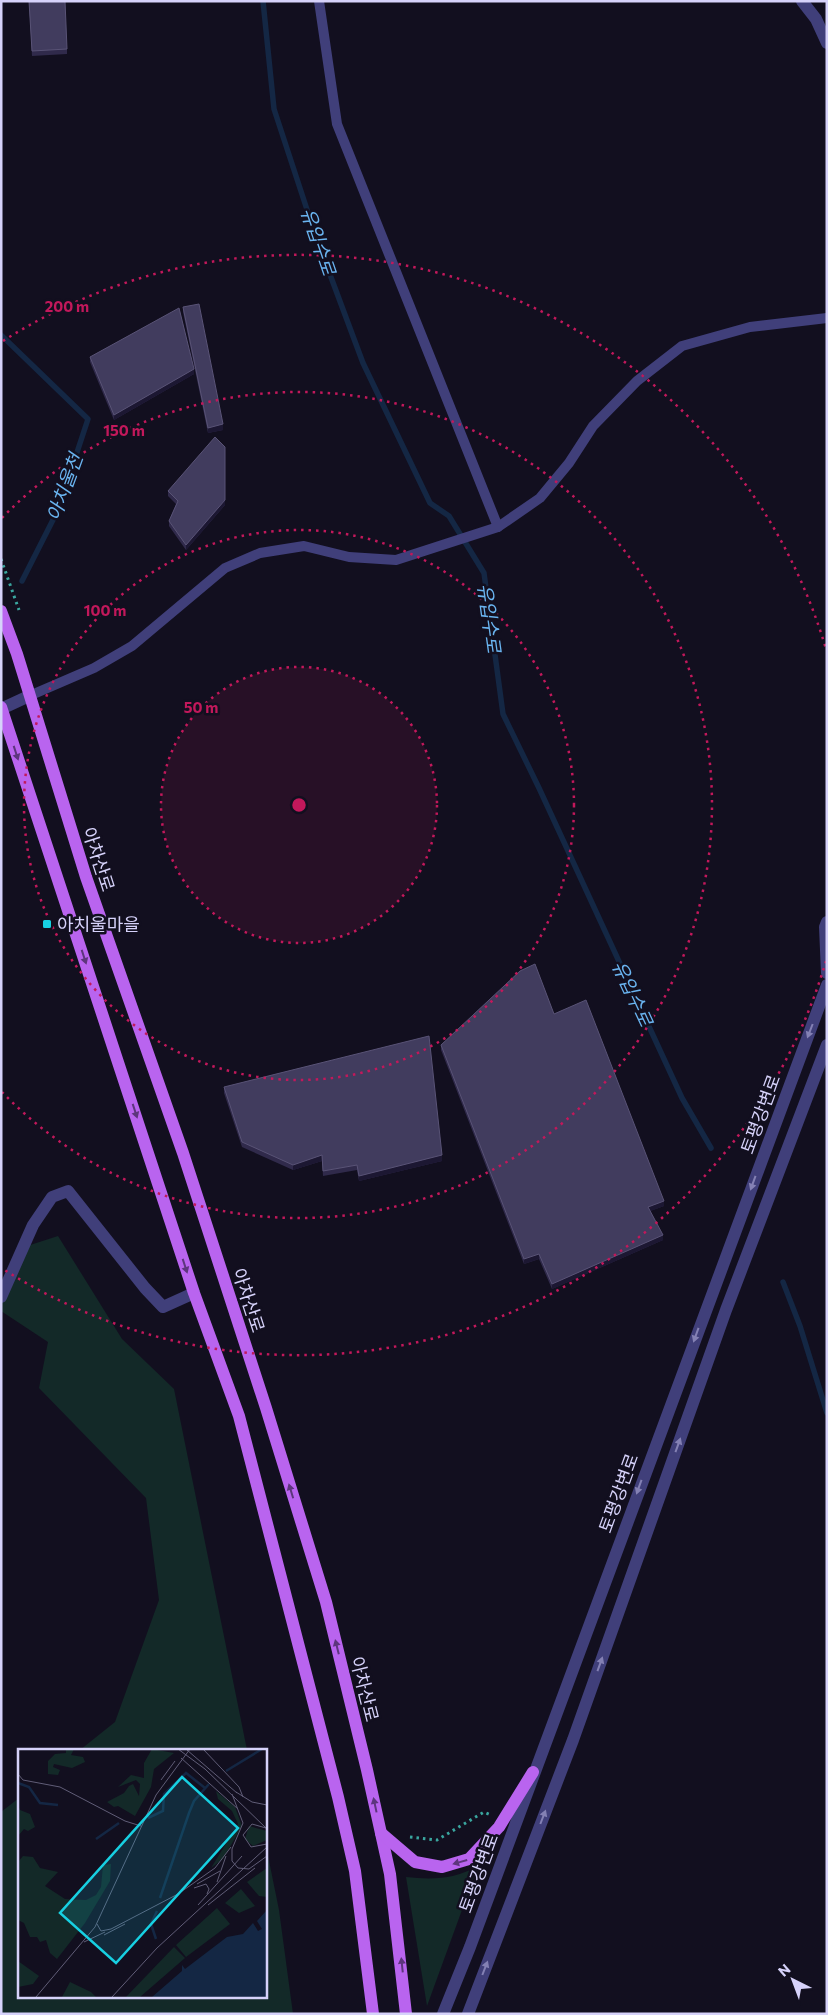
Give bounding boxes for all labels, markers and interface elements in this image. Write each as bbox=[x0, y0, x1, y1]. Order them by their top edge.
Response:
water label: 유입수로 bbox=[297, 204, 342, 279]
text: 200 m bbox=[45, 297, 89, 315]
text: 150 m bbox=[103, 421, 145, 439]
water label: 아치울천 bbox=[41, 449, 87, 524]
water label: 유입수로 bbox=[474, 582, 506, 656]
text: 100 m bbox=[84, 601, 126, 619]
text: 50 m bbox=[184, 698, 218, 716]
one-way arrow bbox=[13, 746, 21, 761]
centre of rings bbox=[290, 796, 308, 814]
street label: 아차산로 bbox=[78, 824, 120, 894]
place label: 아치울마을 bbox=[57, 913, 140, 935]
marker: 아치울마을 bbox=[41, 918, 53, 930]
one-way arrow bbox=[80, 950, 88, 965]
water label: 유입수로 bbox=[608, 956, 659, 1031]
one-way arrow bbox=[806, 1023, 813, 1038]
street label: 토평강변로 bbox=[736, 1071, 784, 1157]
one-way arrow bbox=[131, 1104, 139, 1119]
one-way arrow bbox=[749, 1176, 757, 1191]
one-way arrow bbox=[182, 1258, 190, 1273]
street label: 아차산로 bbox=[228, 1265, 270, 1335]
one-way arrow bbox=[692, 1328, 700, 1343]
one-way arrow bbox=[674, 1437, 682, 1452]
street label: 토평강변로 bbox=[594, 1450, 642, 1536]
one-way arrow bbox=[635, 1480, 642, 1495]
one-way arrow bbox=[287, 1484, 295, 1499]
one-way arrow bbox=[333, 1640, 341, 1655]
street label: 아차산로 bbox=[346, 1654, 384, 1724]
one-way arrow bbox=[596, 1656, 604, 1671]
inset map bbox=[18, 1749, 266, 1998]
one-way arrow bbox=[371, 1798, 379, 1813]
one-way arrow bbox=[540, 1809, 547, 1824]
street label: 토평강변로 bbox=[454, 1830, 502, 1916]
one-way arrow bbox=[452, 1858, 467, 1866]
north arrow bbox=[768, 1955, 818, 2005]
one-way arrow bbox=[398, 1957, 406, 1973]
one-way arrow bbox=[481, 1960, 489, 1975]
text: N bbox=[774, 1960, 794, 1980]

